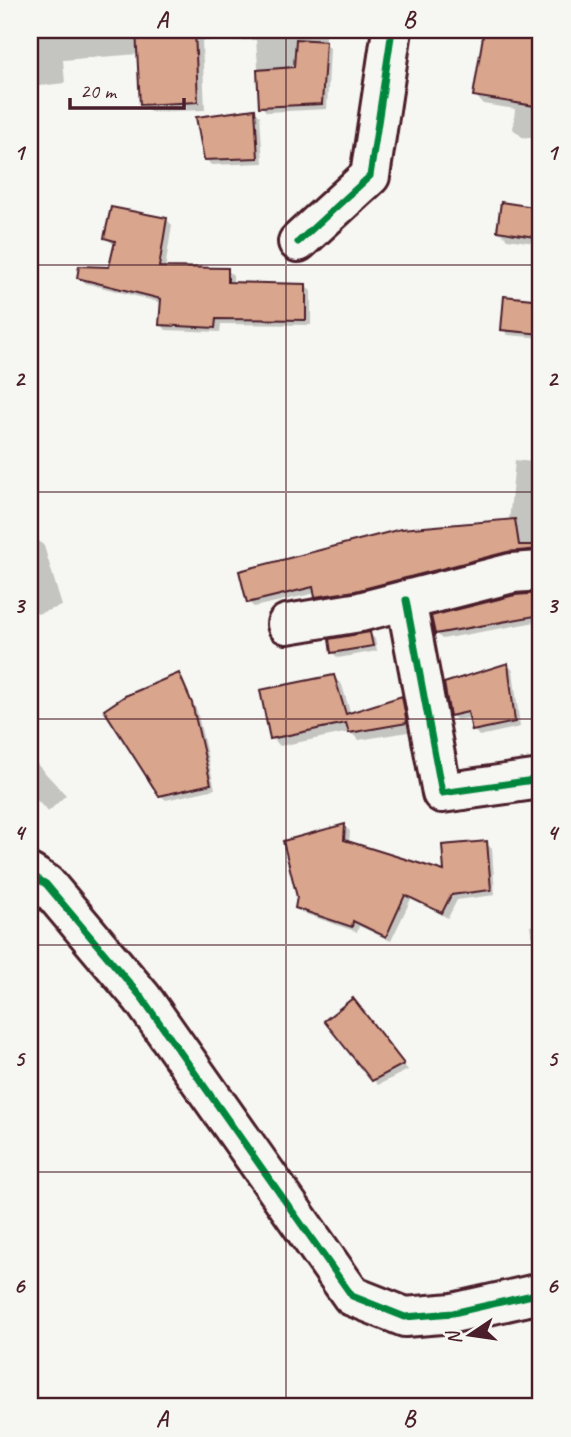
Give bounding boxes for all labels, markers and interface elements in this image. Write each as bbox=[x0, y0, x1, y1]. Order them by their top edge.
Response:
text: A bbox=[156, 5, 170, 34]
text: B bbox=[403, 5, 417, 34]
scale bar bbox=[70, 66, 184, 110]
text: 20 m bbox=[80, 78, 118, 104]
text: 1 bbox=[14, 138, 27, 167]
text: 1 bbox=[547, 138, 560, 167]
text: 2 bbox=[14, 364, 27, 393]
text: 2 bbox=[547, 364, 560, 393]
text: 3 bbox=[14, 591, 27, 620]
text: 3 bbox=[547, 591, 560, 620]
text: 4 bbox=[14, 818, 27, 847]
text: 4 bbox=[547, 818, 560, 847]
text: 5 bbox=[14, 1044, 26, 1073]
text: 5 bbox=[547, 1044, 559, 1073]
text: 6 bbox=[14, 1271, 27, 1300]
text: 6 bbox=[547, 1271, 560, 1300]
north arrow bbox=[434, 1300, 504, 1370]
text: N bbox=[441, 1327, 467, 1347]
text: A bbox=[156, 1404, 170, 1433]
text: B bbox=[403, 1404, 417, 1433]

